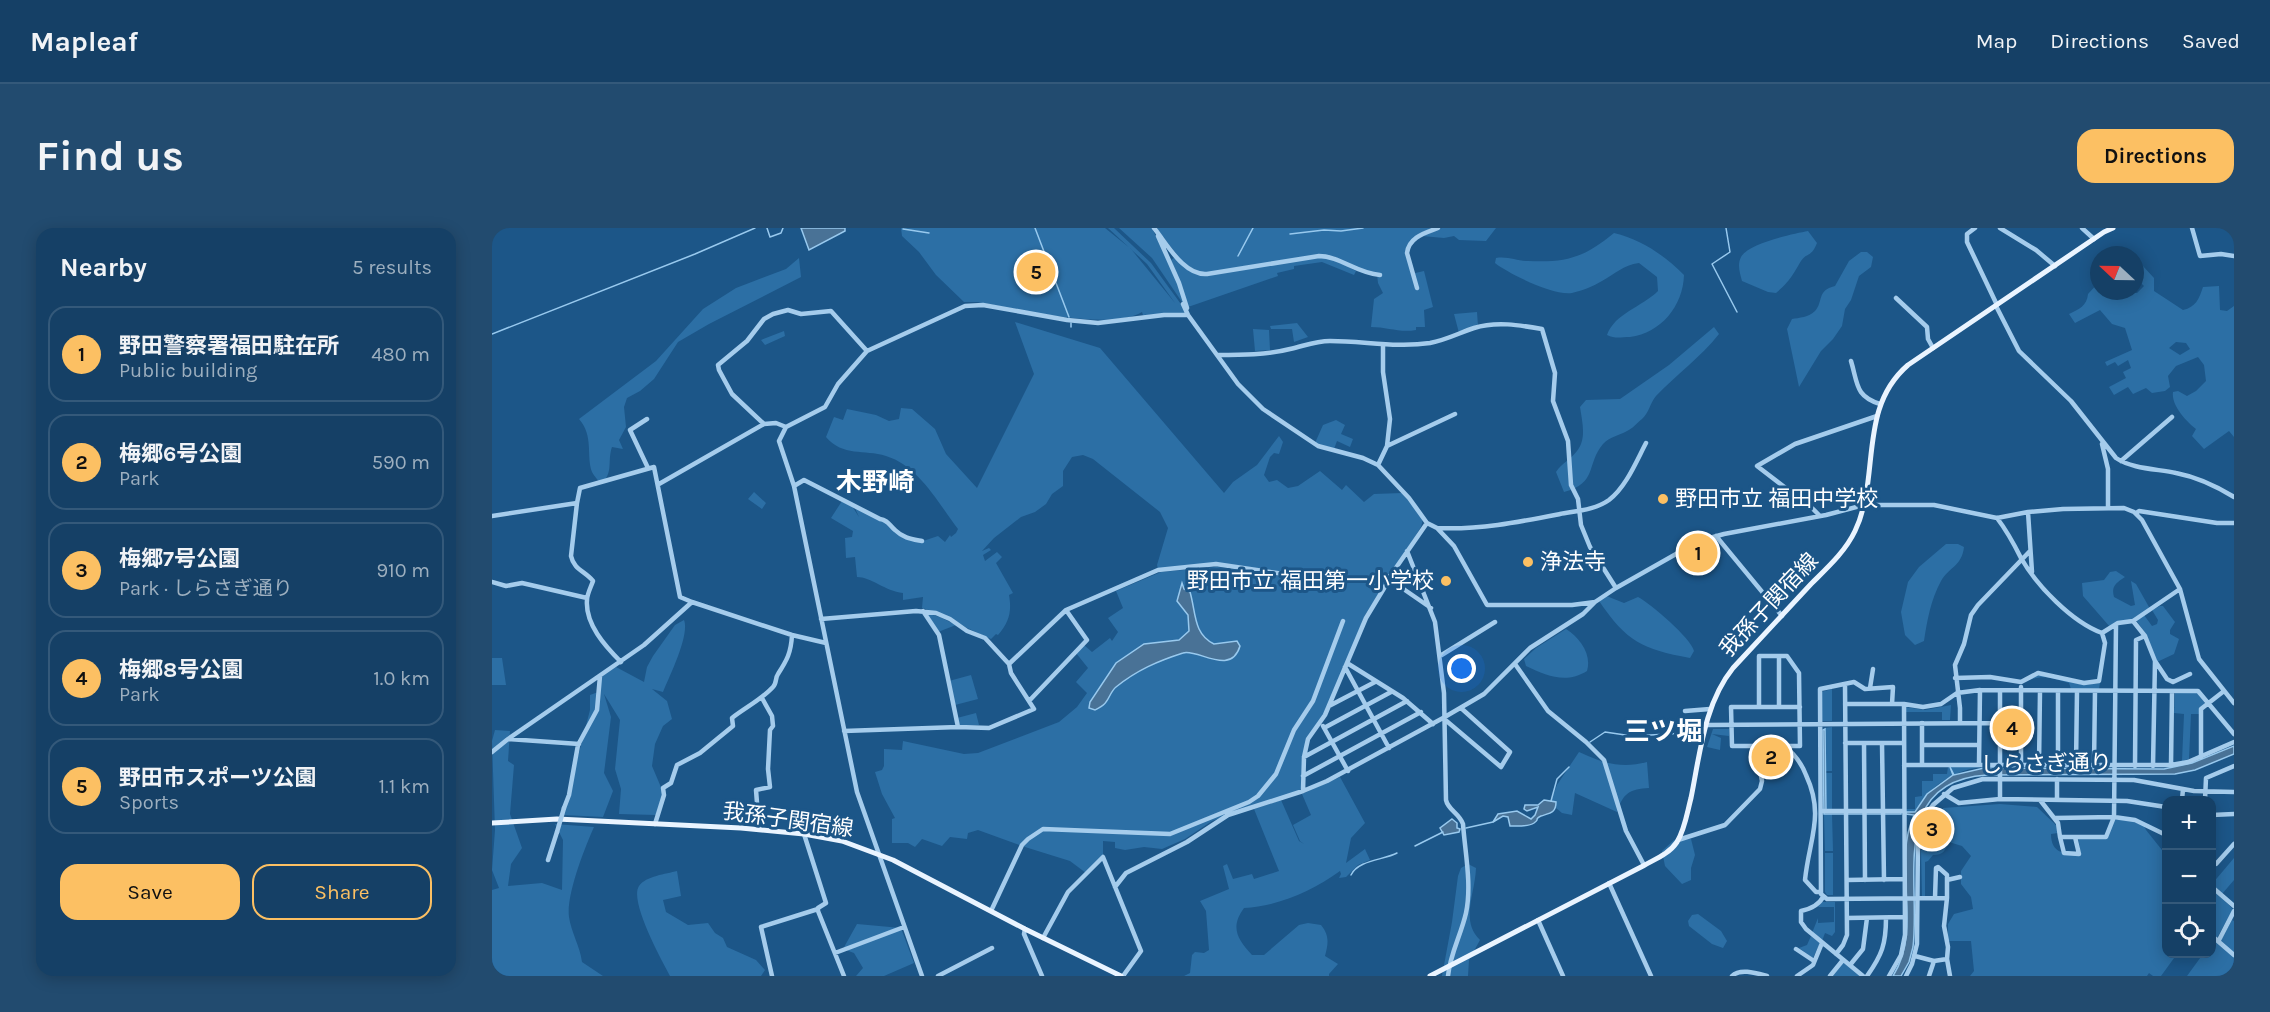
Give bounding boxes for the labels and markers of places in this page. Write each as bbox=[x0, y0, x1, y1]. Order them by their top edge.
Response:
pin: 5 bbox=[1016, 250, 1056, 294]
place label: 野田市立 福田中学校 bbox=[1675, 486, 1878, 512]
marker: 野田市立 福田中学校 bbox=[1656, 492, 1670, 506]
pin: 1 bbox=[1678, 530, 1718, 576]
place label: 浄法寺 bbox=[1540, 549, 1606, 575]
marker: 浄法寺 bbox=[1521, 555, 1535, 569]
place label: 野田市立 福田第一小学校 bbox=[1187, 568, 1434, 594]
marker: 野田市立 福田第一小学校 bbox=[1439, 574, 1453, 588]
pin: 4 bbox=[1992, 706, 2032, 750]
pin: 2 bbox=[1752, 734, 1790, 780]
pin: 3 bbox=[1912, 806, 1952, 852]

